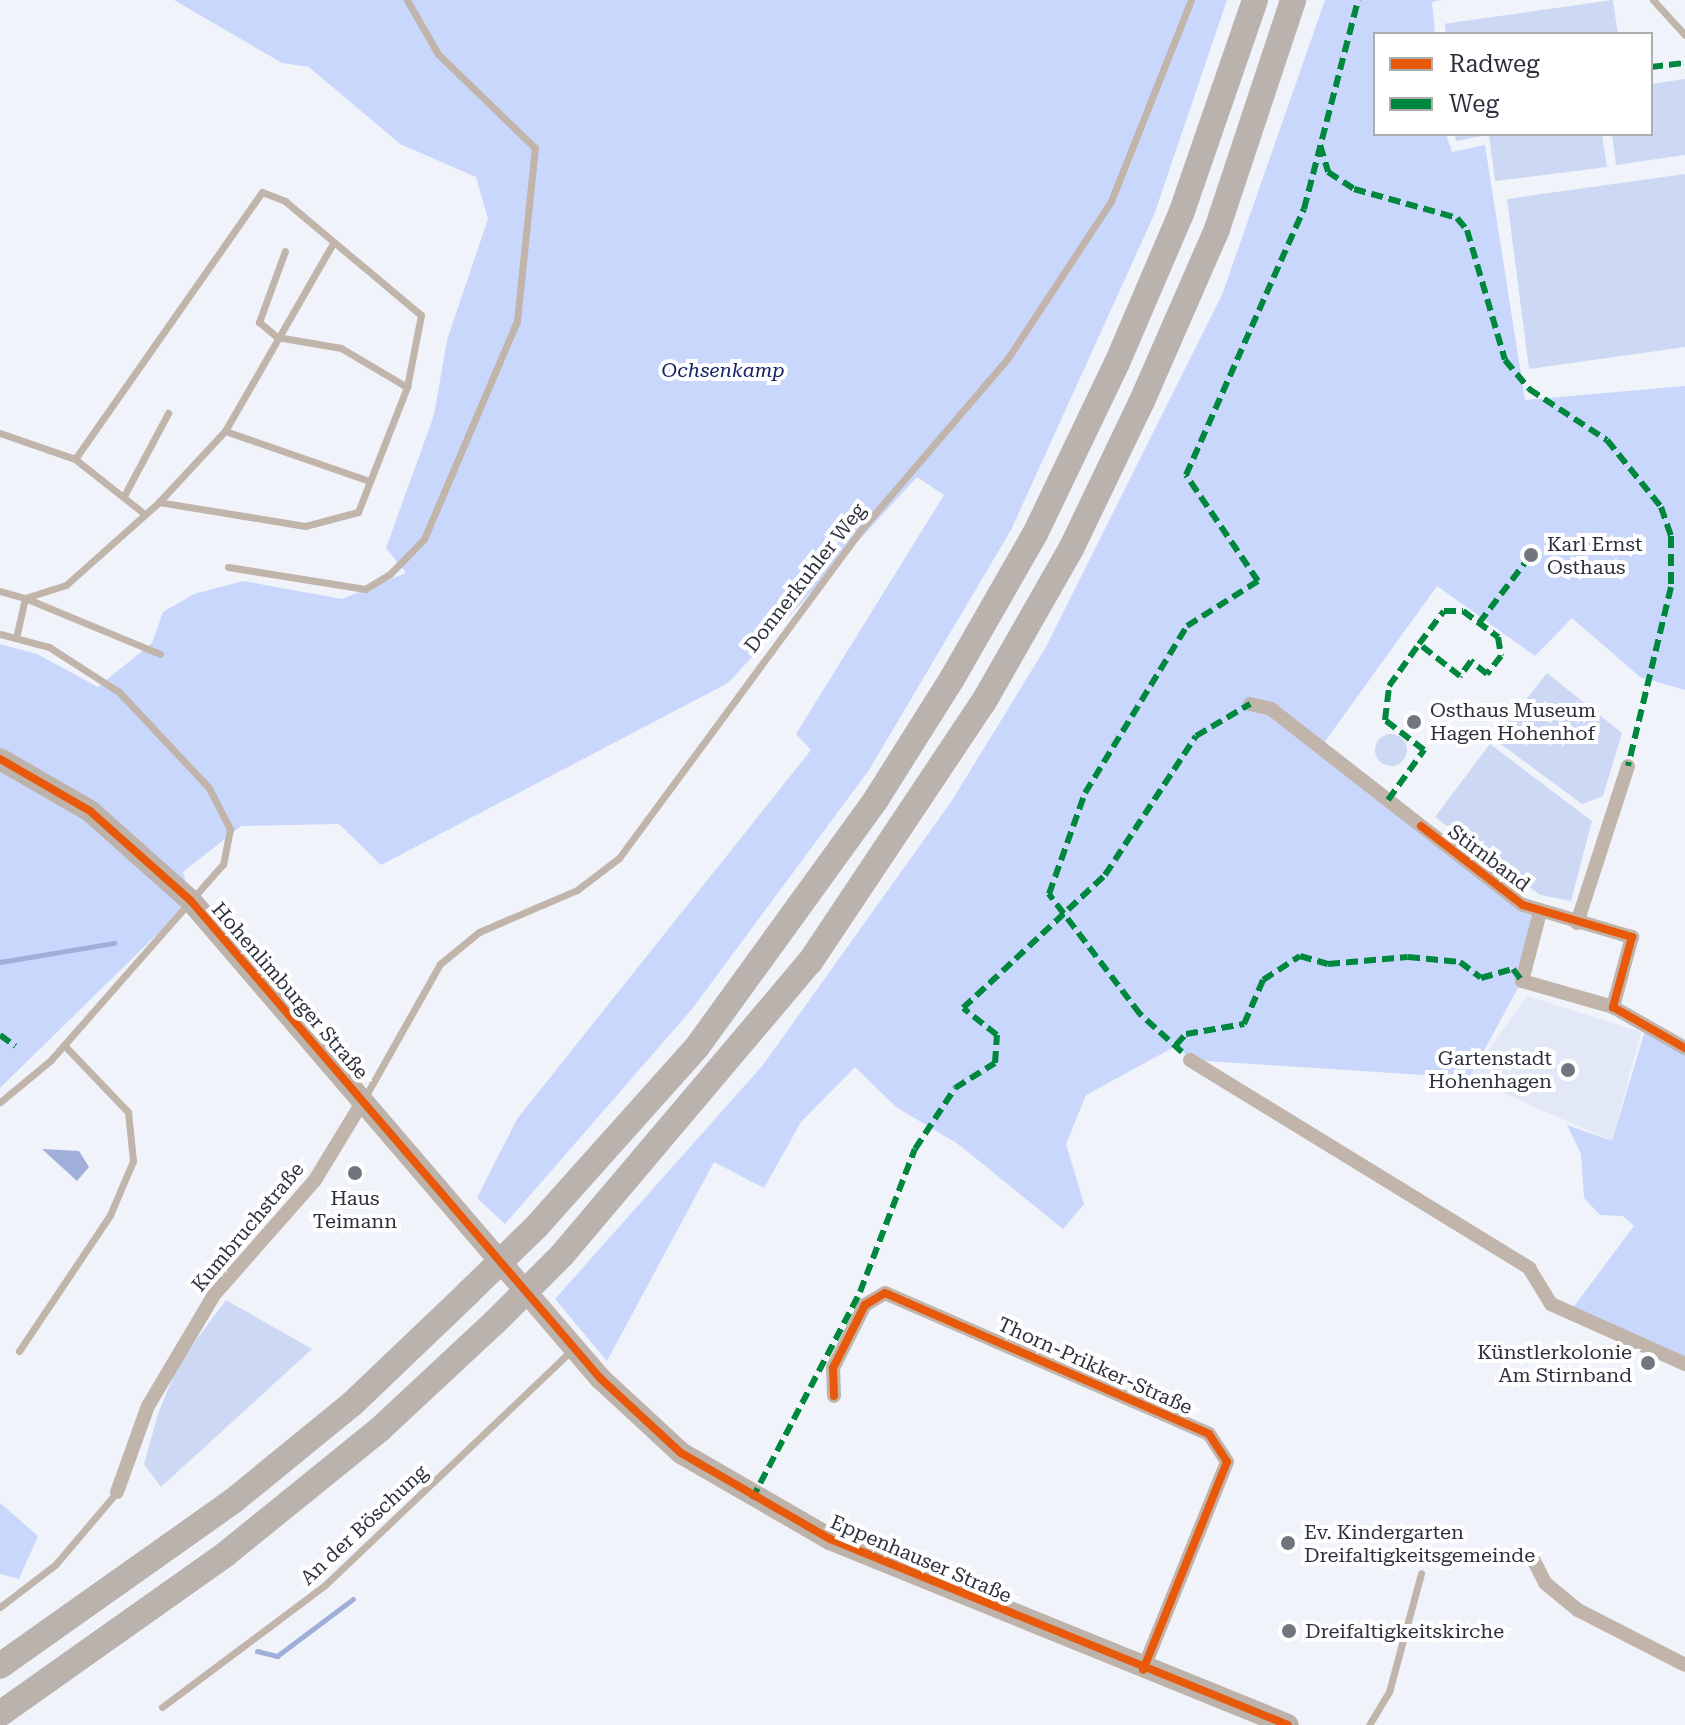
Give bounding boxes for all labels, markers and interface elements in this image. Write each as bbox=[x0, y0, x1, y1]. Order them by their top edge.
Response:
legend bbox=[1373, 32, 1653, 136]
text: Radweg bbox=[1449, 50, 1540, 78]
text: Weg bbox=[1449, 90, 1499, 118]
park label: Ochsenkamp bbox=[661, 358, 785, 382]
street label: Donnerkuhler Weg bbox=[739, 499, 871, 657]
place label: Karl Ernst Osthaus bbox=[1547, 532, 1642, 579]
marker: Karl Ernst Osthaus bbox=[1522, 546, 1540, 564]
place label: Osthaus Museum Hagen Hohenhof bbox=[1430, 698, 1596, 745]
marker: Osthaus Museum Hagen Hohenhof bbox=[1405, 713, 1423, 731]
street label: Stirnband bbox=[1443, 819, 1535, 897]
street label: Hohenlimburger Straße bbox=[207, 898, 373, 1084]
place label: Gartenstadt Hohenhagen bbox=[1428, 1046, 1552, 1093]
marker: Gartenstadt Hohenhagen bbox=[1559, 1061, 1577, 1079]
street label: Kumbruchstraße bbox=[187, 1157, 309, 1297]
marker: Haus Teimann bbox=[346, 1164, 364, 1182]
place label: Haus Teimann bbox=[313, 1186, 397, 1233]
street label: Thorn-Prikker-Straße bbox=[994, 1312, 1196, 1420]
place label: Künstlerkolonie Am Stirnband bbox=[1477, 1340, 1632, 1387]
marker: Künstlerkolonie Am Stirnband bbox=[1639, 1354, 1657, 1372]
street label: An der Böschung bbox=[296, 1460, 432, 1590]
street label: Eppenhauser Straße bbox=[827, 1510, 1015, 1608]
place label: Ev. Kindergarten Dreifaltigkeitsgemeinde bbox=[1304, 1520, 1535, 1567]
marker: Ev. Kindergarten Dreifaltigkeitsgemeinde bbox=[1279, 1534, 1297, 1552]
place label: Dreifaltigkeitskirche bbox=[1305, 1619, 1504, 1643]
marker: Dreifaltigkeitskirche bbox=[1280, 1622, 1298, 1640]

